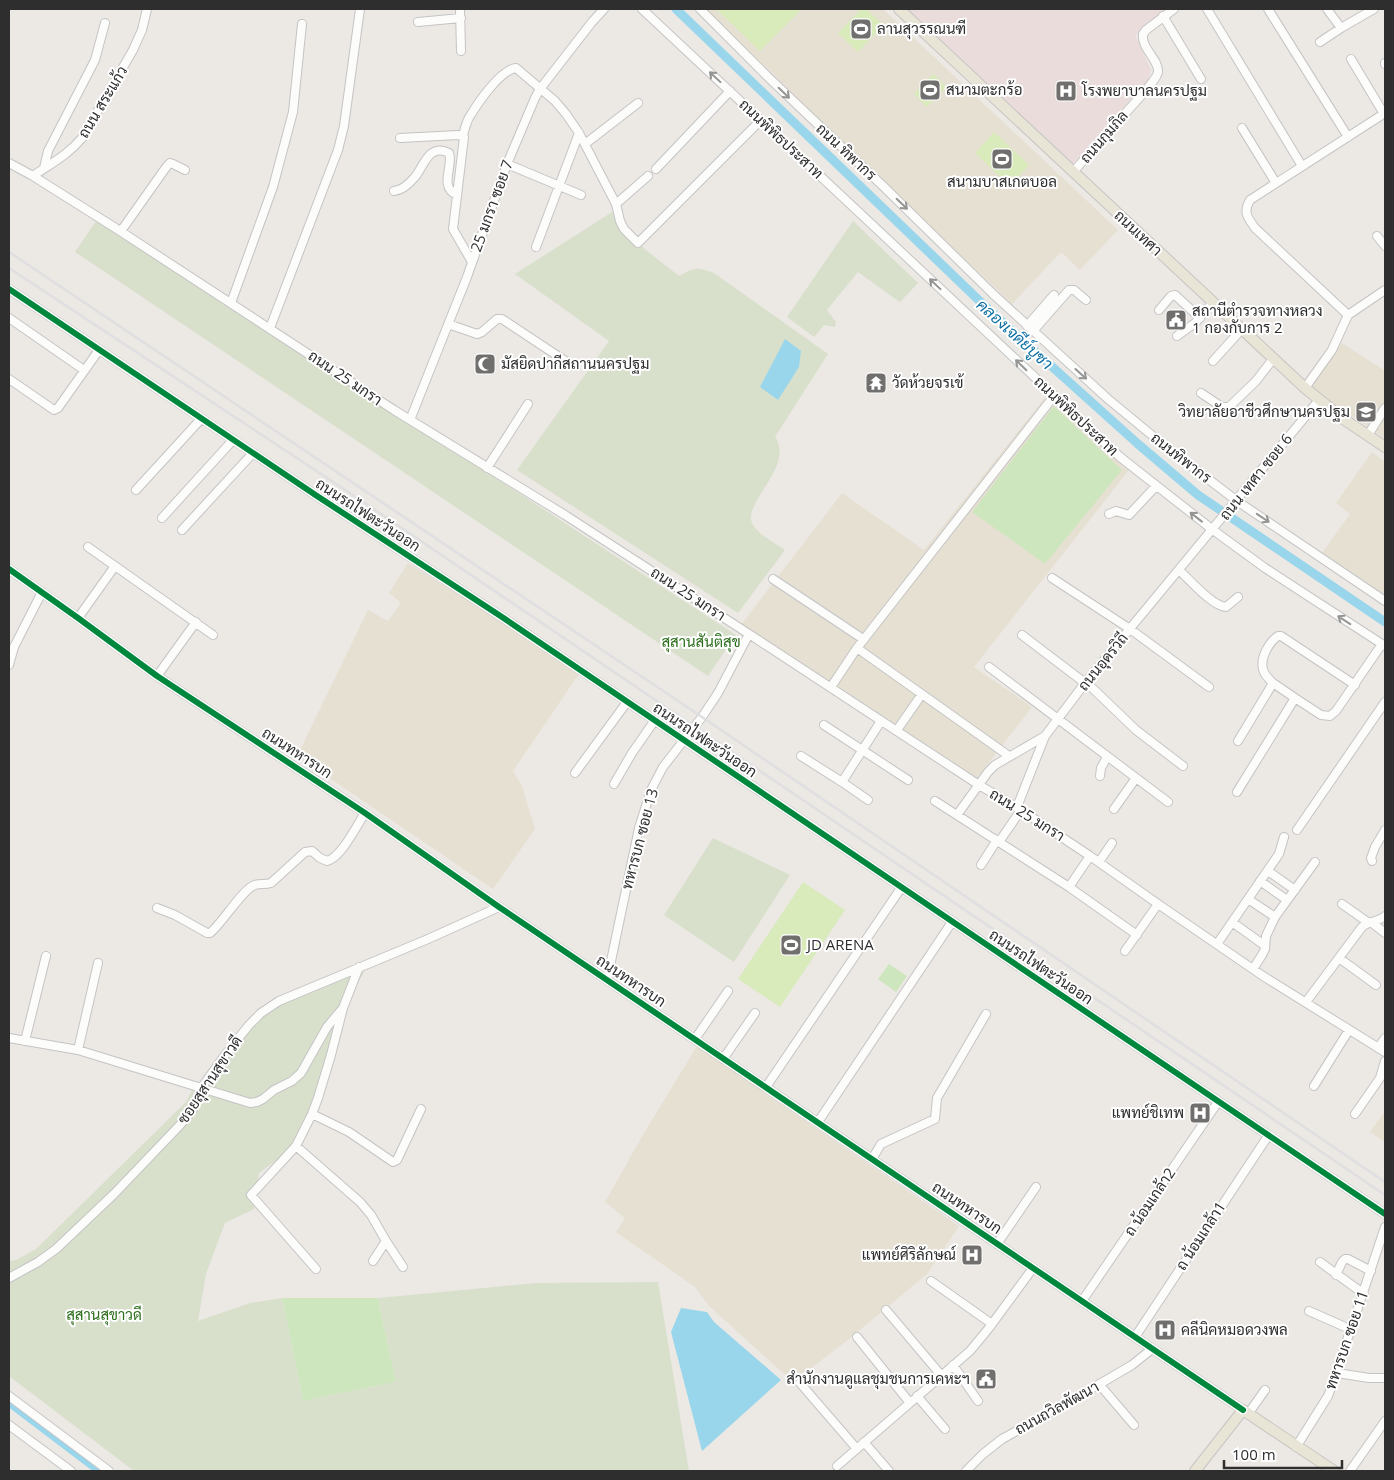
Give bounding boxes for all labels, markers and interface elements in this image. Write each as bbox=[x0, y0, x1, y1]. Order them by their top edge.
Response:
sports icon: ลานสุวรรณนฑี bbox=[849, 17, 873, 41]
place label: ลานสุวรรณนฑี bbox=[877, 18, 966, 40]
street label: ถนน สระแก้ว bbox=[73, 62, 131, 141]
one-way arrow bbox=[708, 71, 721, 82]
sports icon: สนามตะกร้อ bbox=[918, 78, 942, 102]
place label: สนามตะกร้อ bbox=[946, 79, 1023, 99]
hospital icon: โรงพยาบาลนครปฐม bbox=[1054, 79, 1078, 103]
place label: โรงพยาบาลนครปฐม bbox=[1081, 80, 1207, 101]
one-way arrow bbox=[777, 87, 790, 99]
street label: ถนนพิพิธประสาท bbox=[735, 94, 828, 183]
street label: ถนนกุมภิล bbox=[1075, 106, 1133, 168]
street label: ถนน ทิพากร bbox=[812, 118, 881, 184]
sports icon: สนามบาสเกตบอล bbox=[990, 147, 1014, 171]
street label: 25 มกรา ซอย 7 bbox=[465, 157, 517, 254]
place label: สนามบาสเกตบอล bbox=[947, 171, 1057, 191]
one-way arrow bbox=[895, 198, 908, 210]
street label: ถนนเทศา bbox=[1110, 205, 1167, 260]
one-way arrow bbox=[928, 278, 941, 290]
water label: คลองเจดีย์บูชา bbox=[971, 293, 1059, 375]
place label: สถานีตำรวจทางหลวง 1 กองกับการ 2 bbox=[1192, 300, 1323, 337]
public building icon: สถานีตำรวจทางหลวง 1 กองกับการ 2 bbox=[1164, 308, 1188, 332]
street label: ถนน 25 มกรา bbox=[305, 345, 386, 409]
mosque icon: มัสยิดปากีสถานนครปฐม bbox=[473, 352, 497, 376]
place label: มัสยิดปากีสถานนครปฐม bbox=[501, 353, 649, 374]
one-way arrow bbox=[1015, 359, 1028, 371]
one-way arrow bbox=[1074, 369, 1087, 380]
temple icon: วัดห้วยจรเข้ bbox=[864, 371, 888, 395]
street label: ถนนพิพิธประสาท bbox=[1030, 371, 1123, 460]
place label: วัดห้วยจรเข้ bbox=[892, 372, 965, 392]
school or university icon: วิทยาลัยอาชีวศึกษานครปฐม bbox=[1354, 400, 1378, 424]
place label: วิทยาลัยอาชีวศึกษานครปฐม bbox=[1178, 401, 1350, 422]
street label: ถนนทิพากร bbox=[1147, 427, 1216, 487]
street label: ถนน เทศา ซอย 6 bbox=[1214, 429, 1296, 524]
street label: ถนนรถไฟตะวันออก bbox=[312, 473, 425, 556]
one-way arrow bbox=[1190, 512, 1203, 523]
one-way arrow bbox=[1256, 513, 1270, 524]
street label: ถนน 25 มกรา bbox=[647, 562, 730, 625]
one-way arrow bbox=[1338, 614, 1352, 624]
street label: ถนนอุดรวิถี bbox=[1073, 628, 1133, 696]
park label: สุสานสันติสุข bbox=[661, 631, 741, 653]
street label: ถนนรถไฟตะวันออก bbox=[650, 697, 761, 781]
street label: ถนนทหารบก bbox=[259, 722, 337, 782]
street label: ถนน 25 มกรา bbox=[986, 783, 1069, 845]
street label: ทหารบก ซอย 13 bbox=[616, 786, 662, 891]
street label: ถนนรถไฟตะวันออก bbox=[986, 924, 1097, 1008]
sports icon: JD ARENA bbox=[779, 933, 803, 957]
place label: JD ARENA bbox=[805, 934, 874, 954]
street label: ถนนทหารบก bbox=[593, 949, 670, 1011]
street label: ซอยสุสานสุขาวดี bbox=[172, 1031, 248, 1129]
hospital icon: แพทย์ชิเทพ bbox=[1188, 1101, 1212, 1125]
place label: แพทย์ชิเทพ bbox=[1112, 1102, 1184, 1122]
street label: ถ น้อมเกล้า2 bbox=[1119, 1164, 1179, 1239]
street label: ถนนทหารบก bbox=[929, 1176, 1006, 1238]
street label: ถ น้อมเกล้า1 bbox=[1171, 1197, 1230, 1274]
hospital icon: แพทย์ศิริลักษณ์ bbox=[960, 1243, 984, 1267]
place label: แพทย์ศิริลักษณ์ bbox=[862, 1244, 956, 1264]
street label: ทหารบก ซอย 11 bbox=[1320, 1287, 1372, 1392]
park label: สุสานสุขาวดี bbox=[66, 1304, 142, 1326]
hospital icon: คลีนิคหมอดวงพล bbox=[1153, 1318, 1177, 1342]
place label: คลีนิคหมอดวงพล bbox=[1181, 1319, 1288, 1339]
public building icon: สำนักงานดูแลชุมชนการเคหะฯ bbox=[974, 1367, 998, 1391]
place label: สำนักงานดูแลชุมชนการเคหะฯ bbox=[786, 1368, 970, 1390]
street label: ถนนถวิลพัฒนา bbox=[1011, 1376, 1102, 1438]
scale bar bbox=[1224, 1438, 1342, 1470]
text: 100 m bbox=[1232, 1444, 1276, 1464]

